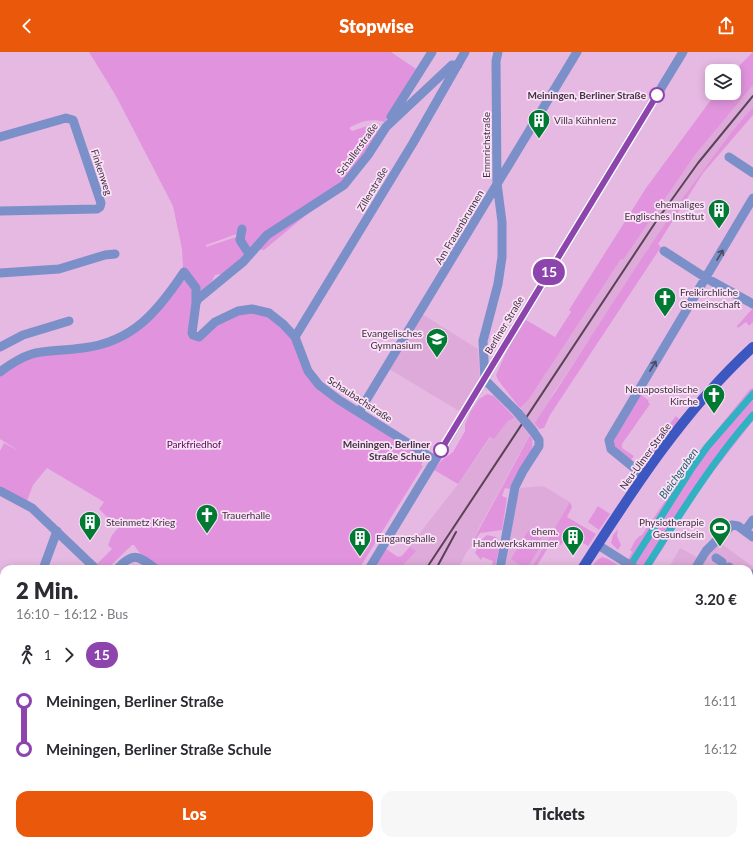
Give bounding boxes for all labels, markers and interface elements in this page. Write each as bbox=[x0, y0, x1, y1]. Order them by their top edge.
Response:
icon: back bbox=[16, 15, 38, 37]
text: Stopwise bbox=[339, 15, 414, 37]
icon: share bbox=[715, 15, 737, 37]
map controls bbox=[705, 64, 741, 100]
button: layers bbox=[705, 64, 741, 100]
marker: Meiningen, Berliner Straße bbox=[649, 87, 665, 103]
place label: Meiningen, Berliner Straße bbox=[527, 89, 647, 101]
building icon: Villa Kühnlenz bbox=[526, 107, 552, 140]
street label: Emmrichstraße bbox=[480, 112, 492, 178]
place label: Villa Kühnlenz bbox=[554, 114, 617, 126]
street label: Schallerstraße bbox=[334, 120, 380, 178]
street label: Finkenweg bbox=[89, 148, 115, 196]
street label: Zillerstraße bbox=[354, 165, 390, 213]
street label: Am Frauenbrunnen bbox=[432, 188, 486, 266]
building icon: ehemaliges Englisches Institut bbox=[706, 197, 732, 230]
place label: ehemaliges Englisches Institut bbox=[624, 198, 704, 222]
one-way arrow bbox=[716, 249, 724, 261]
line badge: 15 bbox=[531, 259, 567, 285]
text: 15 bbox=[541, 263, 557, 280]
church icon: Freikirchliche Gemeinschaft bbox=[652, 285, 678, 318]
place label: Freikirchliche Gemeinschaft bbox=[680, 286, 741, 310]
street label: Berliner Straße bbox=[482, 294, 526, 356]
school or university icon: Evangelisches Gymnasium bbox=[424, 326, 450, 359]
place label: Evangelisches Gymnasium bbox=[361, 327, 422, 351]
one-way arrow bbox=[649, 360, 657, 372]
street label: Schaubachstraße bbox=[325, 374, 395, 424]
church icon: Neuapostolische Kirche bbox=[701, 382, 727, 415]
place label: Neuapostolische Kirche bbox=[625, 383, 698, 407]
street label: Neu-Ulmer Straße bbox=[617, 420, 673, 492]
park label: Parkfriedhof bbox=[167, 438, 222, 450]
place label: Meiningen, Berliner Straße Schule bbox=[343, 438, 431, 462]
marker: Meiningen, Berliner Straße Schule bbox=[433, 442, 449, 458]
water label: Bleichgraben bbox=[656, 445, 700, 501]
church icon: Trauerhalle bbox=[194, 502, 220, 535]
building icon: Steinmetz Krieg bbox=[77, 509, 103, 542]
place label: Trauerhalle bbox=[222, 509, 270, 521]
sports icon: Physiotherapie Gesundsein bbox=[707, 515, 733, 548]
place label: Steinmetz Krieg bbox=[106, 516, 175, 528]
place label: Physiotherapie Gesundsein bbox=[639, 516, 704, 540]
building icon: ehem. Handwerkskammer bbox=[560, 524, 586, 557]
building icon: Eingangshalle bbox=[347, 525, 373, 558]
place label: ehem. Handwerkskammer bbox=[473, 525, 558, 549]
place label: Eingangshalle bbox=[376, 532, 436, 544]
text: 2 Min. bbox=[16, 577, 78, 604]
text: 3.20 € bbox=[695, 590, 737, 608]
text: 16:10 – 16:12 · Bus bbox=[16, 606, 128, 622]
icon: walk bbox=[16, 644, 38, 666]
icon: forward bbox=[58, 644, 80, 666]
text: 15 bbox=[94, 646, 110, 663]
text: 1 bbox=[44, 647, 52, 663]
text: Meiningen, Berliner Straße bbox=[46, 692, 224, 710]
text: 16:11 bbox=[704, 693, 737, 709]
text: Meiningen, Berliner Straße Schule bbox=[46, 740, 272, 758]
text: 16:12 bbox=[704, 741, 737, 757]
button: Los bbox=[16, 791, 373, 837]
button: Tickets bbox=[381, 791, 737, 837]

